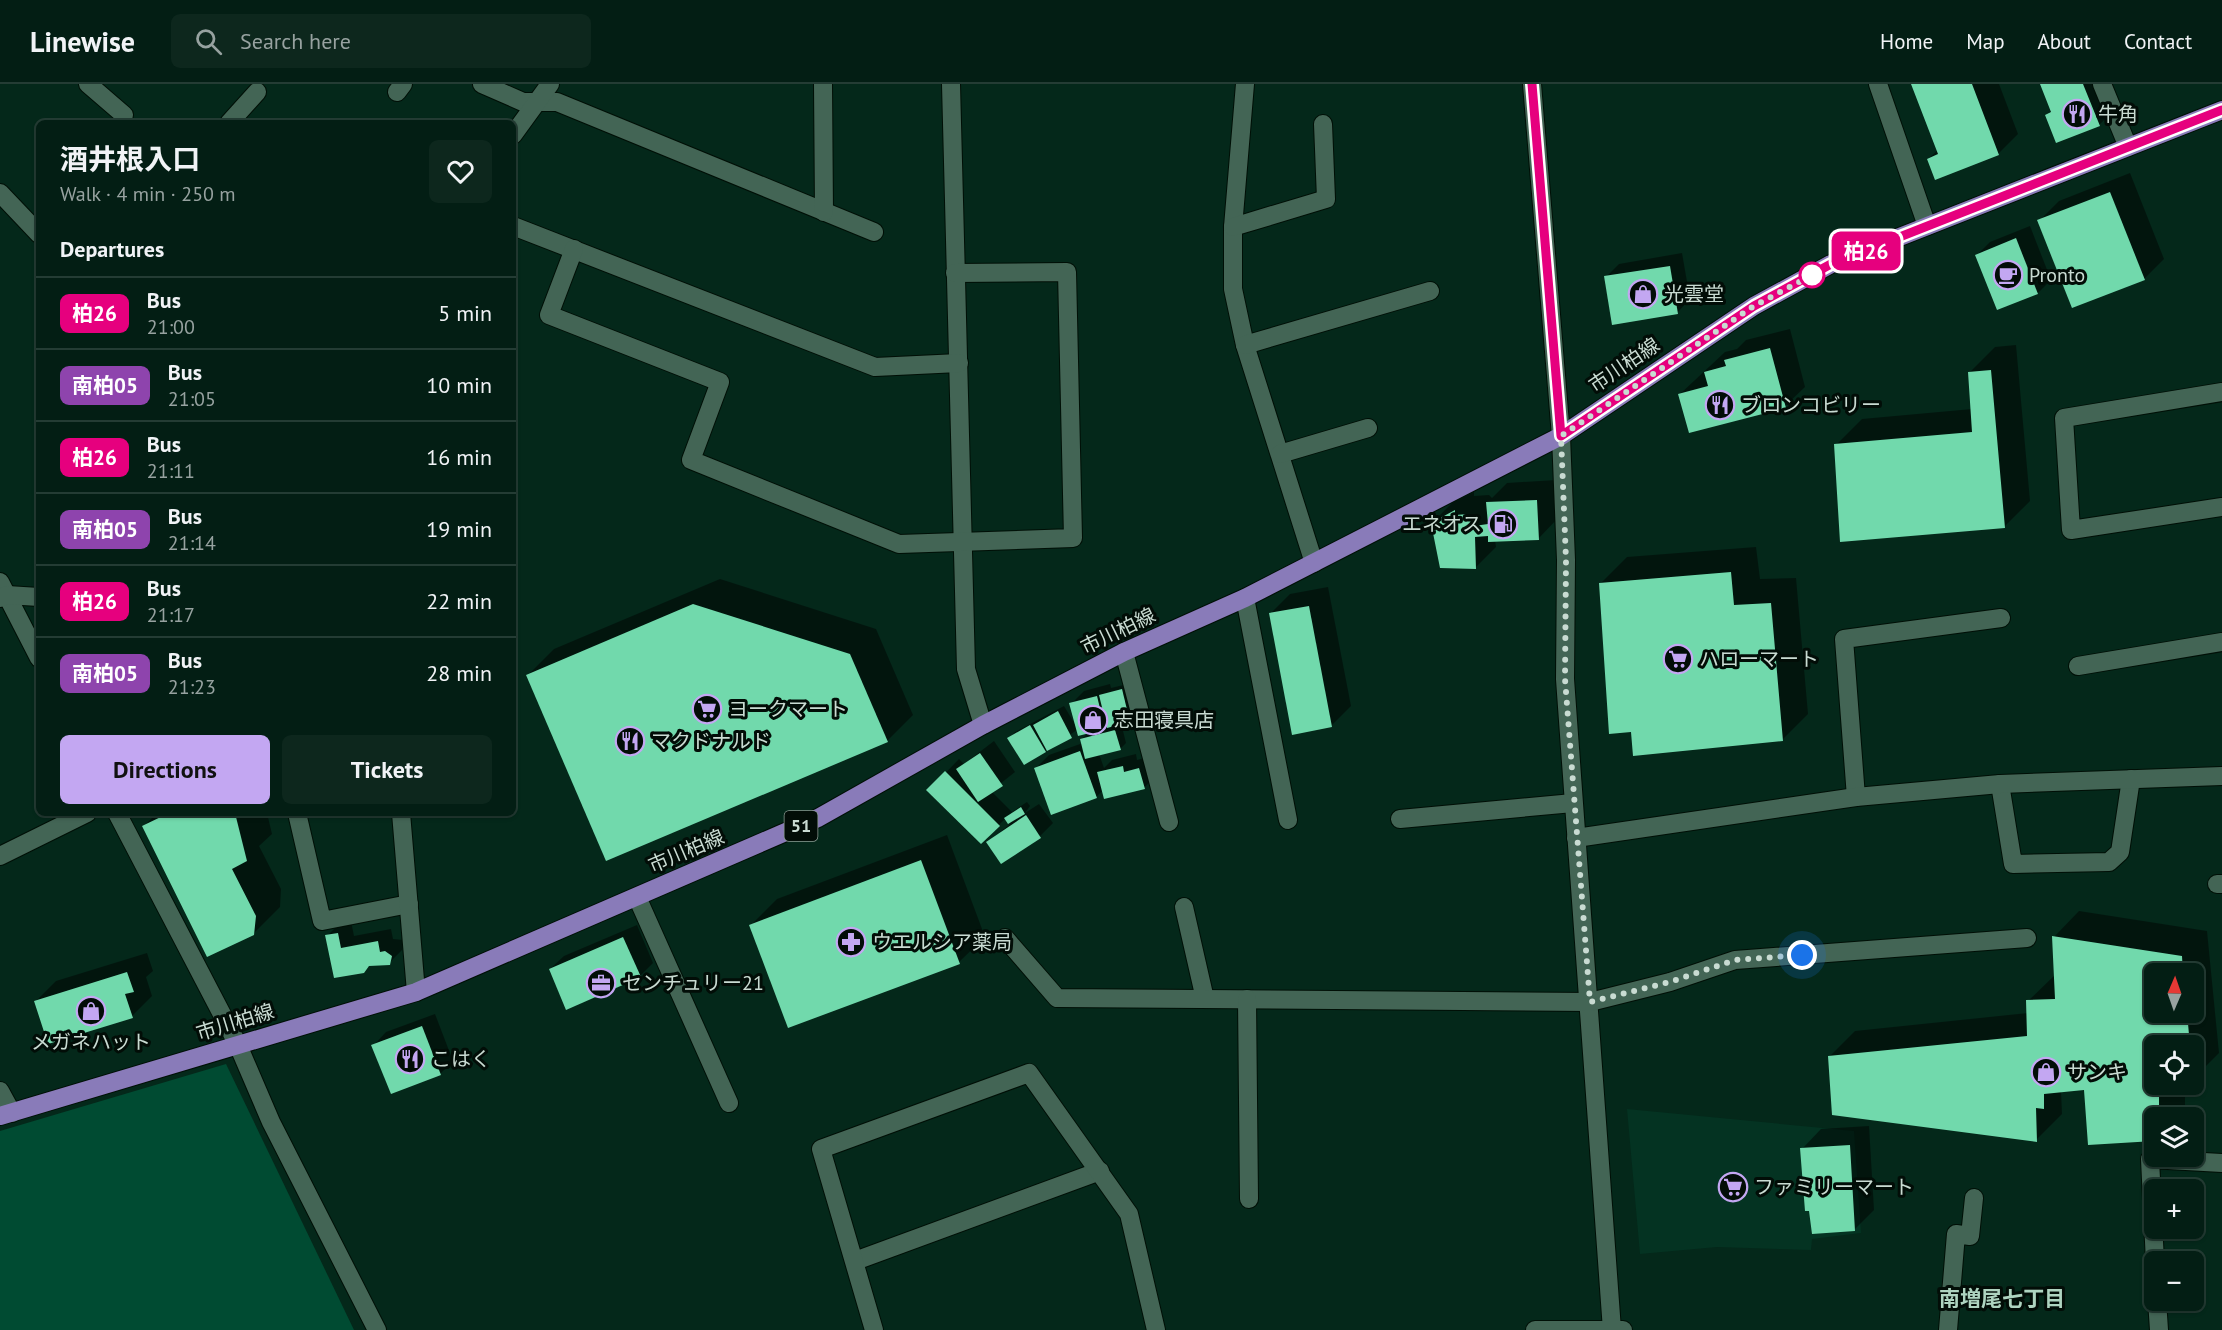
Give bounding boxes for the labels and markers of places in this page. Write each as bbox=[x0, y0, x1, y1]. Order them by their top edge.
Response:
restaurant icon: 牛角 bbox=[2061, 98, 2093, 130]
place label: 牛角 bbox=[2098, 101, 2138, 127]
cafe icon: Pronto bbox=[1992, 259, 2024, 291]
unlabelled marker bbox=[1799, 262, 1825, 288]
place label: Pronto bbox=[2029, 262, 2085, 288]
shop icon: 光雲堂 bbox=[1627, 278, 1659, 310]
place label: 光雲堂 bbox=[1664, 281, 1724, 307]
restaurant icon: ブロンコビリー bbox=[1704, 389, 1736, 421]
place label: ブロンコビリー bbox=[1741, 392, 1881, 418]
fuel station icon: エネオス bbox=[1487, 508, 1519, 540]
place label: エネオス bbox=[1402, 511, 1482, 537]
supermarket icon: ハローマート bbox=[1662, 643, 1694, 675]
place label: ハローマート bbox=[1699, 646, 1819, 672]
supermarket icon: ヨークマート bbox=[691, 693, 723, 725]
place label: ヨークマート bbox=[728, 696, 848, 722]
shop icon: 志田寝具店 bbox=[1077, 704, 1109, 736]
place label: 志田寝具店 bbox=[1114, 707, 1214, 733]
restaurant icon: マクドナルド bbox=[614, 725, 646, 757]
place label: マクドナルド bbox=[651, 728, 771, 754]
pharmacy icon: ウエルシア薬局 bbox=[835, 926, 867, 958]
place label: ウエルシア薬局 bbox=[872, 929, 1012, 955]
office icon: センチュリー21 bbox=[585, 967, 617, 999]
place label: センチュリー21 bbox=[622, 970, 764, 996]
shop icon: メガネハット bbox=[75, 995, 107, 1027]
place label: メガネハット bbox=[31, 1029, 151, 1055]
restaurant icon: こはく bbox=[394, 1043, 426, 1075]
place label: こはく bbox=[431, 1046, 491, 1072]
shop icon: サンキ bbox=[2030, 1056, 2062, 1088]
place label: サンキ bbox=[2067, 1059, 2127, 1085]
supermarket icon: ファミリーマート bbox=[1717, 1171, 1749, 1203]
place label: ファミリーマート bbox=[1754, 1174, 1914, 1200]

